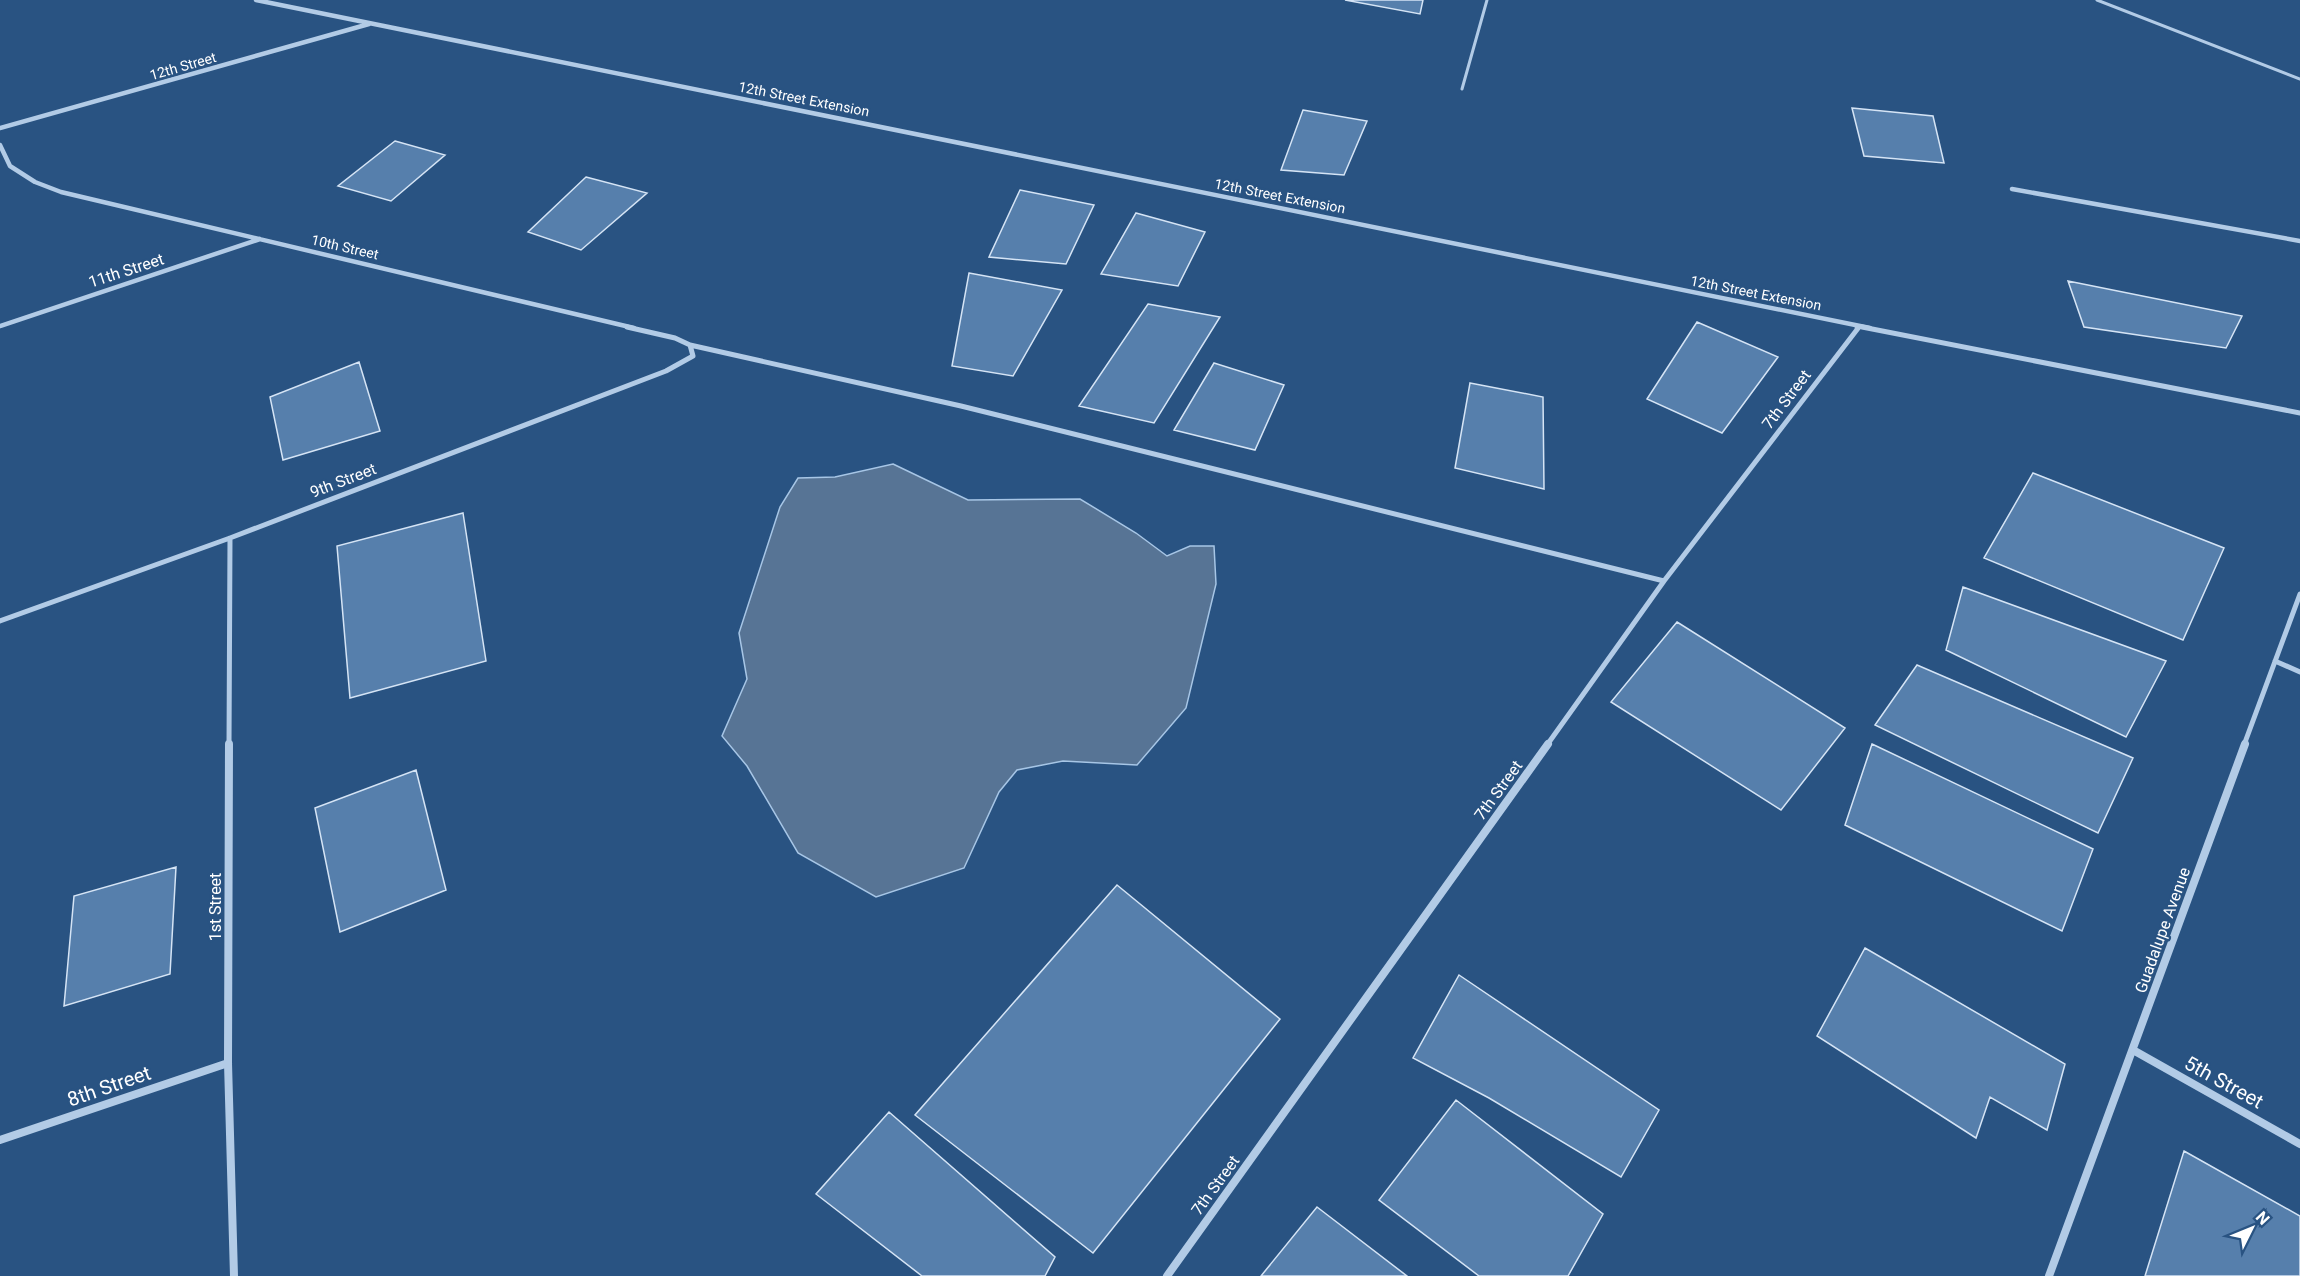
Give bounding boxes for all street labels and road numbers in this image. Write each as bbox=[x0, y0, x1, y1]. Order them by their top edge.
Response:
street label: 12th Street bbox=[148, 49, 218, 83]
street label: 12th Street Extension bbox=[737, 78, 871, 120]
street label: 12th Street Extension bbox=[1213, 175, 1347, 217]
street label: 10th Street bbox=[310, 232, 381, 263]
street label: 11th Street bbox=[86, 249, 166, 292]
street label: 12th Street Extension bbox=[1689, 272, 1823, 314]
street label: 7th Street bbox=[1758, 366, 1815, 433]
street label: 9th Street bbox=[307, 459, 379, 502]
street label: 7th Street bbox=[1470, 757, 1526, 824]
street label: Guadalupe Avenue bbox=[2131, 865, 2194, 996]
street label: 1st Street bbox=[206, 873, 225, 941]
street label: 5th Street bbox=[2180, 1051, 2268, 1113]
street label: 8th Street bbox=[64, 1061, 154, 1111]
street label: 7th Street bbox=[1187, 1152, 1243, 1219]

